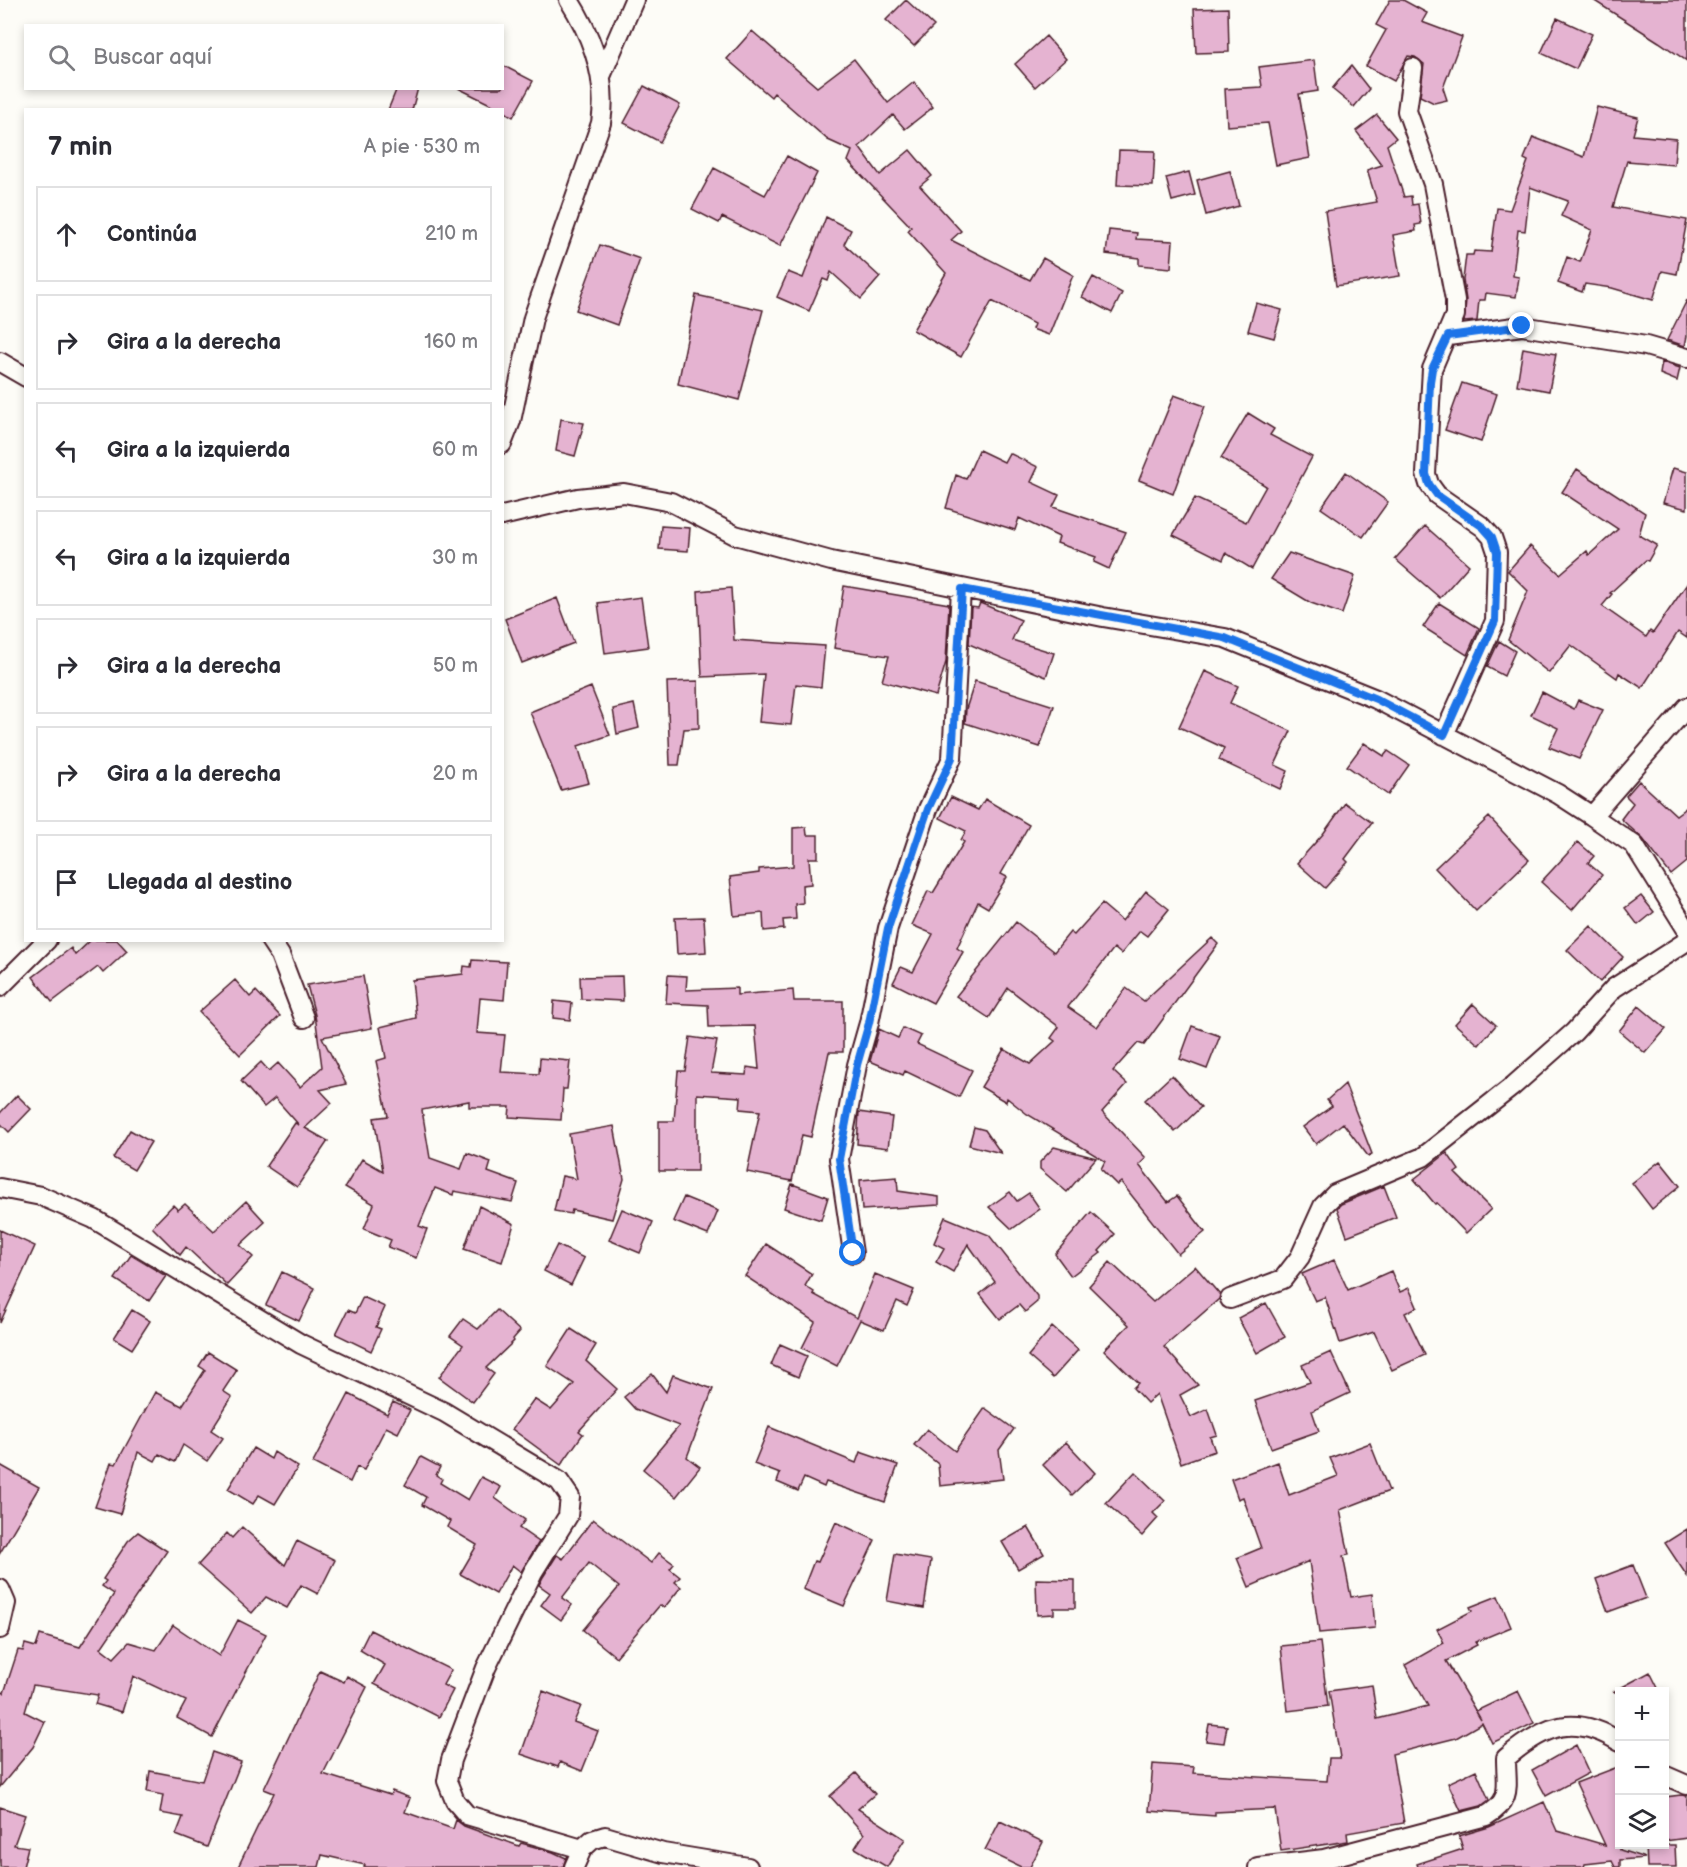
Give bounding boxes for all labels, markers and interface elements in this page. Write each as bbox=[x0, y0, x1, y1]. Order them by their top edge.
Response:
search box bbox=[24, 24, 504, 90]
icon: search bbox=[45, 41, 78, 74]
text: Buscar aquí bbox=[93, 44, 212, 71]
text: 7 min bbox=[48, 132, 112, 163]
text: A pie · 530 m bbox=[364, 135, 480, 159]
icon: ahead bbox=[50, 218, 83, 251]
text: Continúa bbox=[107, 221, 197, 248]
text: 210 m bbox=[425, 222, 478, 246]
route end bbox=[1508, 312, 1534, 338]
icon: right bbox=[50, 326, 83, 359]
text: Gira a la derecha bbox=[107, 329, 281, 356]
text: 160 m bbox=[424, 330, 478, 354]
icon: left bbox=[50, 434, 83, 467]
text: Gira a la izquierda bbox=[107, 437, 291, 464]
text: 60 m bbox=[432, 438, 478, 462]
icon: left bbox=[50, 542, 83, 575]
text: Gira a la izquierda bbox=[107, 545, 291, 572]
text: 30 m bbox=[432, 546, 478, 570]
icon: right bbox=[50, 650, 83, 683]
text: Gira a la derecha bbox=[107, 653, 281, 680]
text: 50 m bbox=[433, 654, 478, 678]
icon: right bbox=[50, 758, 83, 791]
text: Gira a la derecha bbox=[107, 761, 281, 788]
text: 20 m bbox=[433, 762, 478, 786]
icon: arrive bbox=[50, 866, 83, 899]
text: Llegada al destino bbox=[107, 869, 292, 896]
route start bbox=[839, 1239, 865, 1265]
map controls bbox=[1615, 1687, 1669, 1849]
button: + bbox=[1615, 1687, 1669, 1741]
button: − bbox=[1615, 1741, 1669, 1795]
button: layers bbox=[1615, 1795, 1669, 1849]

